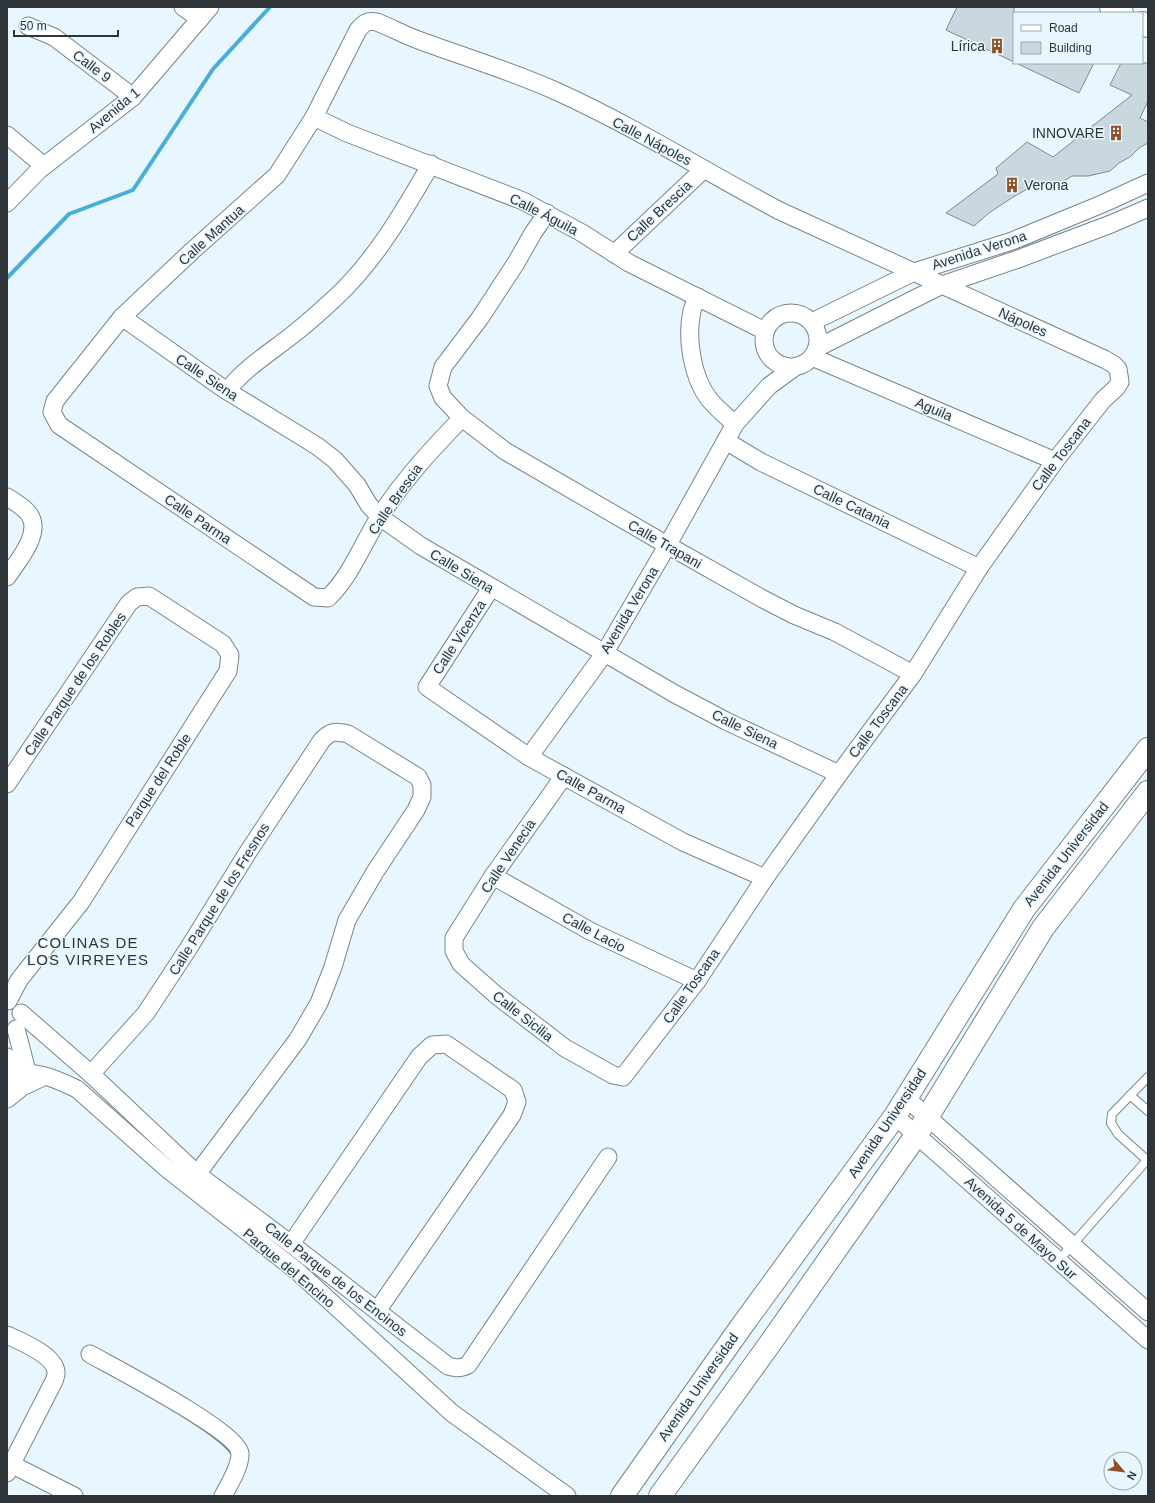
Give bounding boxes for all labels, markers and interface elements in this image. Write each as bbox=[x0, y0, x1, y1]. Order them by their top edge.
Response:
scale bar bbox=[14, 12, 118, 38]
legend bbox=[1013, 12, 1143, 64]
text: 50 m bbox=[20, 19, 47, 33]
text: Road bbox=[1049, 21, 1078, 35]
building icon: Lírica bbox=[988, 37, 1006, 55]
place label: Lírica bbox=[951, 38, 985, 54]
text: Building bbox=[1049, 41, 1092, 55]
street label: Calle 9 bbox=[70, 46, 114, 86]
street label: Avenida 1 bbox=[85, 84, 143, 136]
street label: Calle Nápoles bbox=[610, 113, 694, 169]
building icon: INNOVARE bbox=[1107, 124, 1125, 142]
place label: INNOVARE bbox=[1032, 125, 1104, 141]
building icon: Verona bbox=[1003, 176, 1021, 194]
street label: Calle Brescia bbox=[623, 177, 695, 245]
place label: Verona bbox=[1024, 177, 1069, 193]
street label: Calle Águila bbox=[507, 190, 581, 238]
street label: Calle Mantua bbox=[175, 201, 247, 269]
street label: Avenida Verona bbox=[930, 227, 1029, 273]
street label: Nápoles bbox=[996, 304, 1050, 340]
street label: Calle Siena bbox=[173, 350, 241, 404]
street label: Aguila bbox=[913, 394, 955, 424]
street label: Calle Toscana bbox=[1028, 414, 1094, 494]
street label: Calle Brescia bbox=[365, 460, 425, 537]
street label: Calle Catania bbox=[811, 480, 893, 532]
street label: Calle Parma bbox=[162, 491, 235, 547]
street label: Calle Trapani bbox=[625, 516, 705, 572]
street label: Calle Siena bbox=[427, 546, 497, 596]
street label: Avenida Verona bbox=[597, 563, 661, 656]
street label: Calle Vicenza bbox=[429, 597, 489, 677]
street label: Calle Parque de los Robles bbox=[21, 609, 129, 759]
street label: Calle Toscana bbox=[845, 681, 911, 761]
street label: Calle Siena bbox=[709, 706, 781, 752]
street label: Parque del Roble bbox=[122, 730, 194, 830]
street label: Calle Parma bbox=[553, 765, 629, 817]
street label: Avenida Universidad bbox=[1020, 799, 1112, 909]
street label: Calle Venecia bbox=[477, 816, 539, 896]
street label: Calle Parque de los Fresnos bbox=[165, 820, 273, 978]
street label: Calle Lacio bbox=[560, 909, 629, 955]
district label: COLINAS DE LOS VIRREYES bbox=[27, 934, 149, 968]
street label: Calle Toscana bbox=[659, 945, 723, 1027]
street label: Calle Sicilia bbox=[490, 987, 557, 1045]
street label: Avenida Universidad bbox=[845, 1065, 929, 1181]
street label: Avenida 5 de Mayo Sur bbox=[962, 1173, 1081, 1283]
street label: Calle Parque de los Encinos bbox=[262, 1219, 410, 1339]
street label: Parque del Encino bbox=[240, 1225, 338, 1311]
street label: Avenida Universidad bbox=[655, 1330, 741, 1444]
north arrow bbox=[1103, 1451, 1143, 1491]
text: N bbox=[1125, 1469, 1139, 1482]

